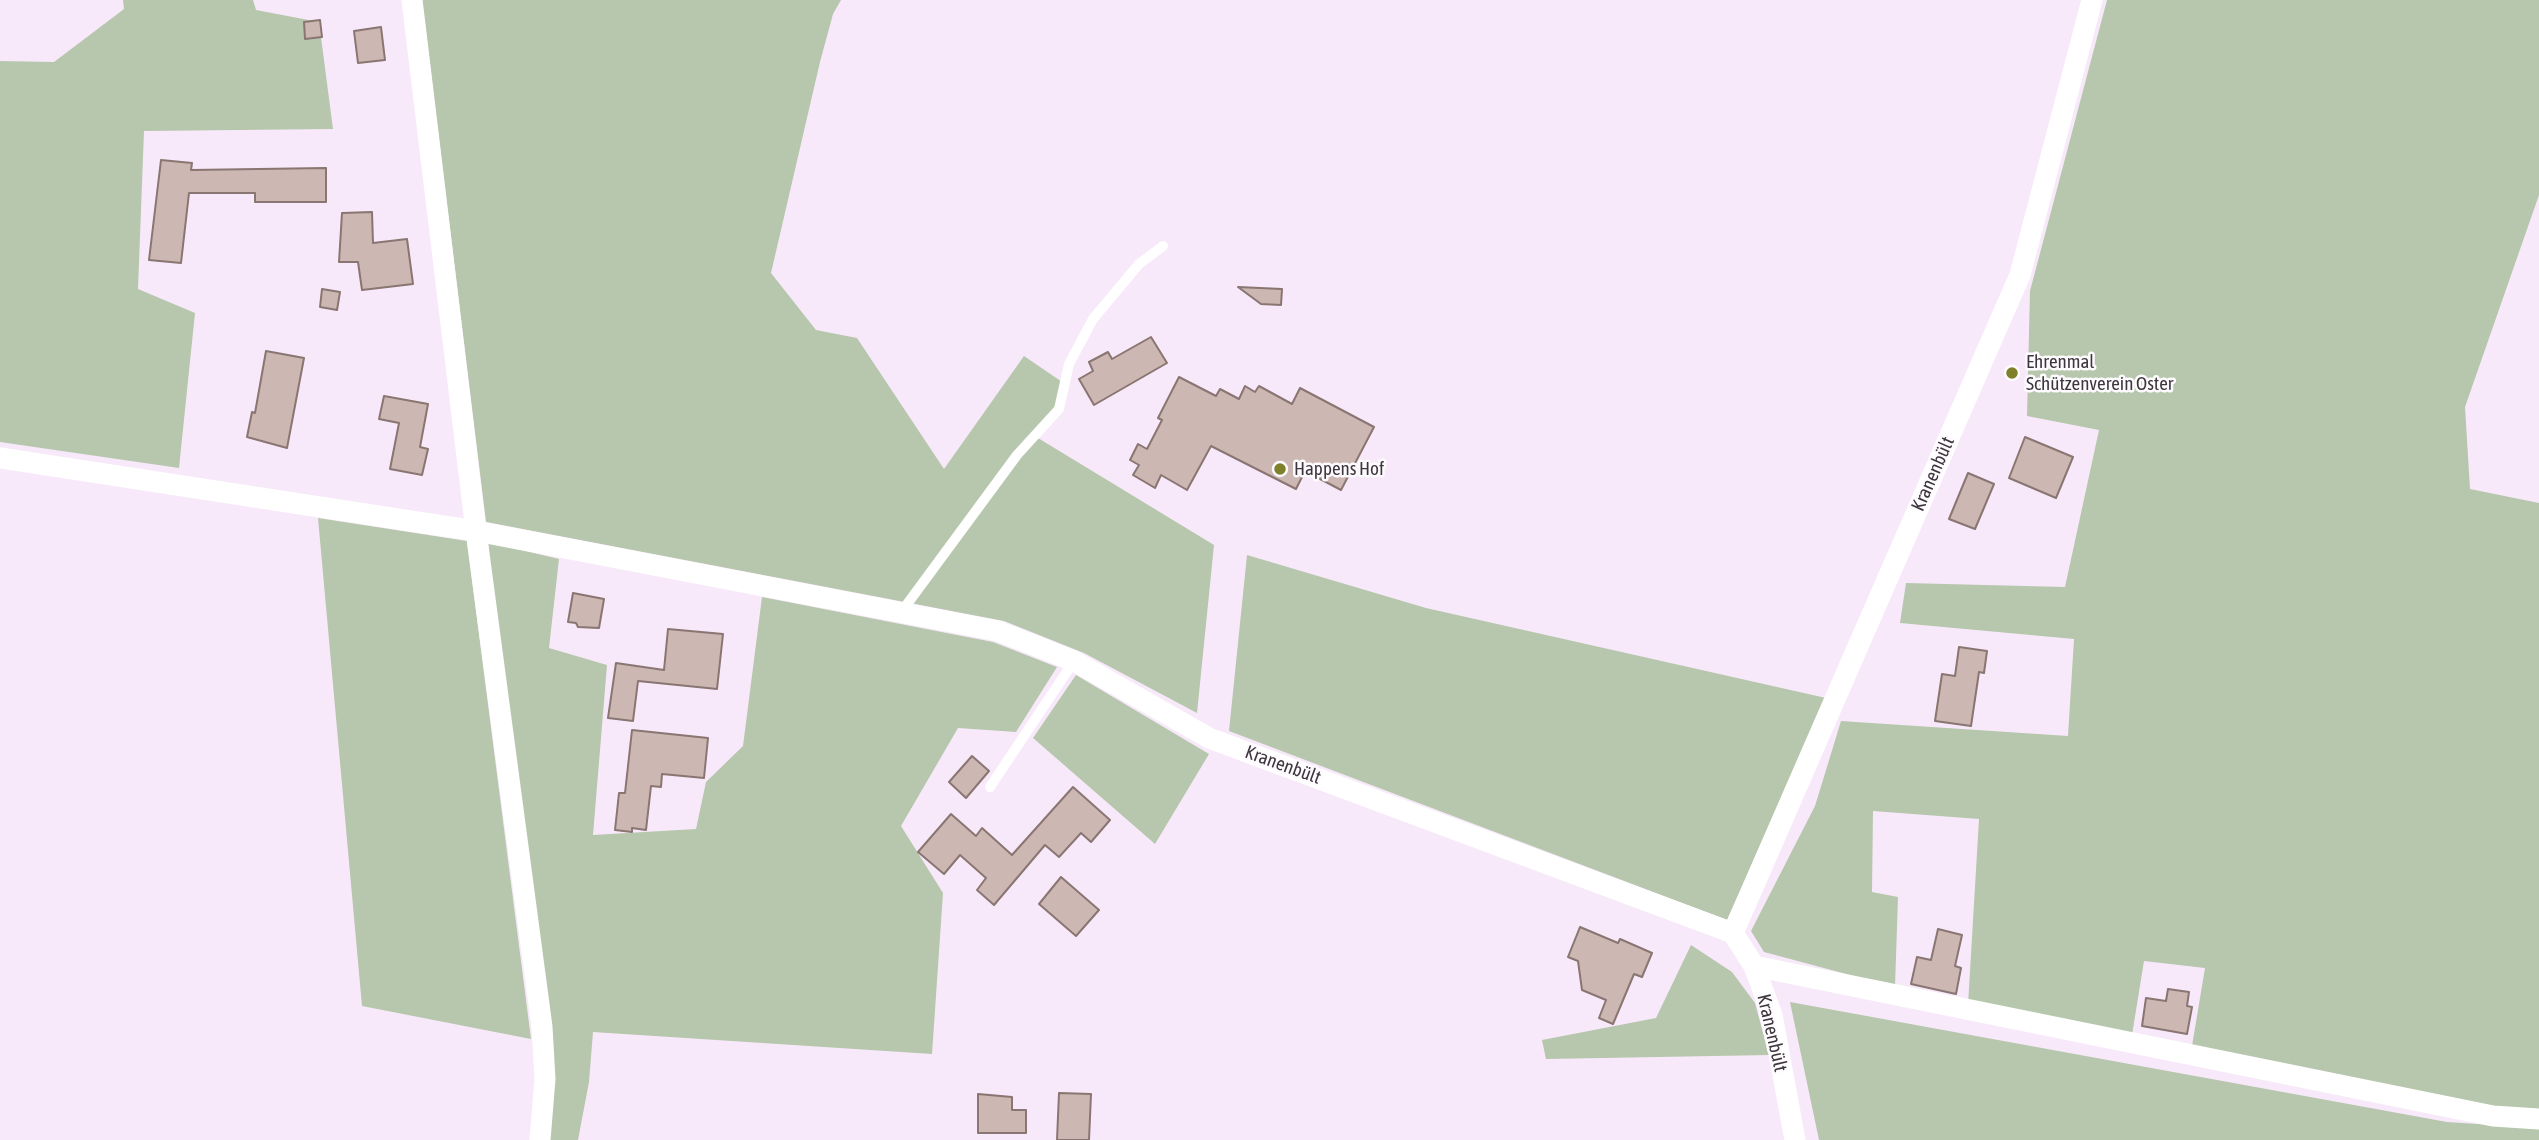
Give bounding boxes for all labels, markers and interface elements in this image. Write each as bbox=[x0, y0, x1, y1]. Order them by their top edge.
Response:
place label: Ehrenmal Schützenverein Oster bbox=[2026, 351, 2173, 395]
marker: Ehrenmal Schützenverein Oster bbox=[2004, 365, 2020, 381]
street label: Kranenbült bbox=[1906, 433, 1960, 515]
place label: Happens Hof bbox=[1294, 458, 1384, 480]
marker: Happens Hof bbox=[1272, 461, 1288, 477]
street label: Kranenbült bbox=[1242, 741, 1324, 789]
street label: Kranenbült bbox=[1752, 992, 1792, 1074]

